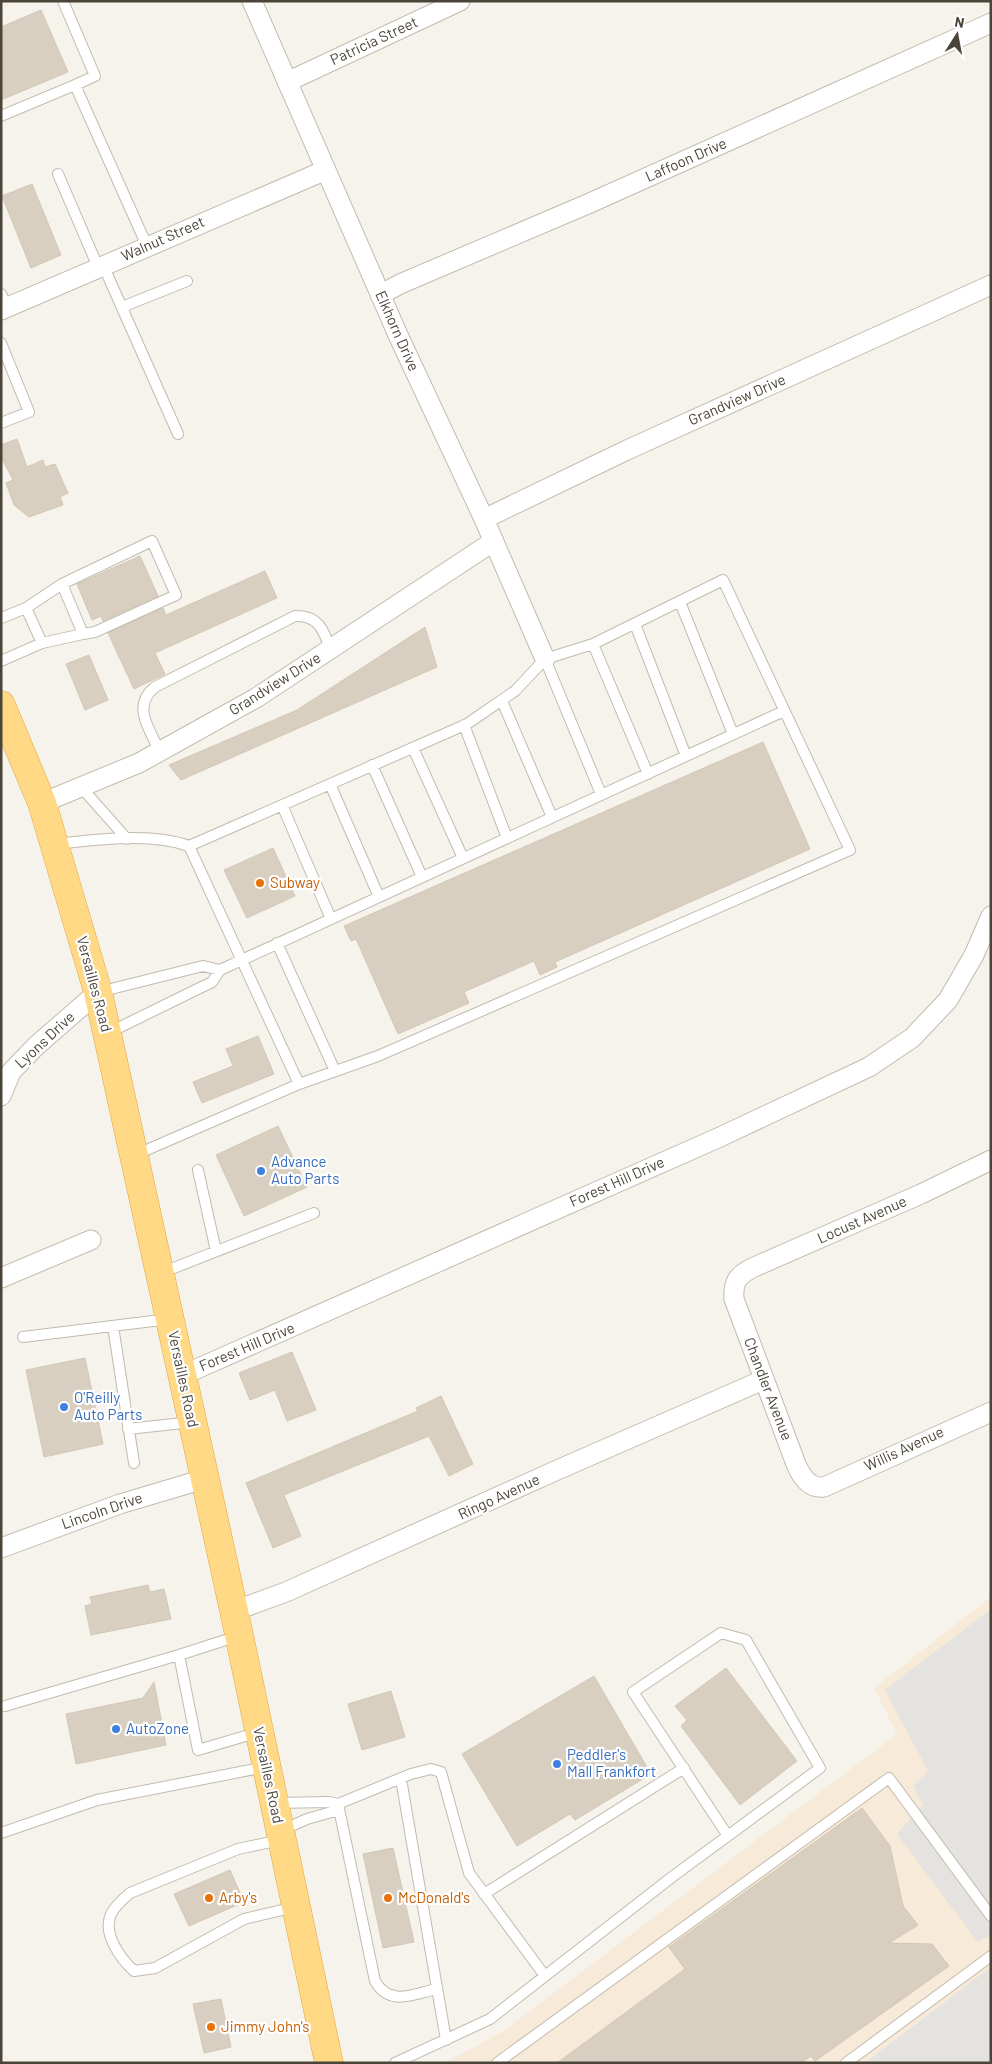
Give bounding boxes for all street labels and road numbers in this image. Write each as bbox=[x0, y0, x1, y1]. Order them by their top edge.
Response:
street label: Patricia Street bbox=[327, 12, 420, 68]
street label: Laffoon Drive bbox=[642, 133, 729, 185]
street label: Walnut Street bbox=[118, 212, 207, 264]
street label: Elkhorn Drive bbox=[372, 288, 424, 374]
street label: Grandview Drive bbox=[685, 370, 788, 429]
street label: Grandview Drive bbox=[225, 648, 324, 718]
street label: Versailles Road bbox=[74, 934, 116, 1034]
street label: Lyons Drive bbox=[11, 1007, 78, 1071]
street label: Forest Hill Drive bbox=[566, 1152, 667, 1210]
street label: Locust Avenue bbox=[814, 1191, 909, 1247]
street label: Forest Hill Drive bbox=[196, 1318, 297, 1374]
street label: Versailles Road bbox=[165, 1329, 203, 1429]
street label: Chandler Avenue bbox=[741, 1335, 797, 1443]
street label: Willis Avenue bbox=[861, 1422, 946, 1474]
street label: Ringo Avenue bbox=[455, 1469, 542, 1523]
street label: Lincoln Drive bbox=[59, 1488, 144, 1532]
street label: Versailles Road bbox=[250, 1725, 288, 1825]

